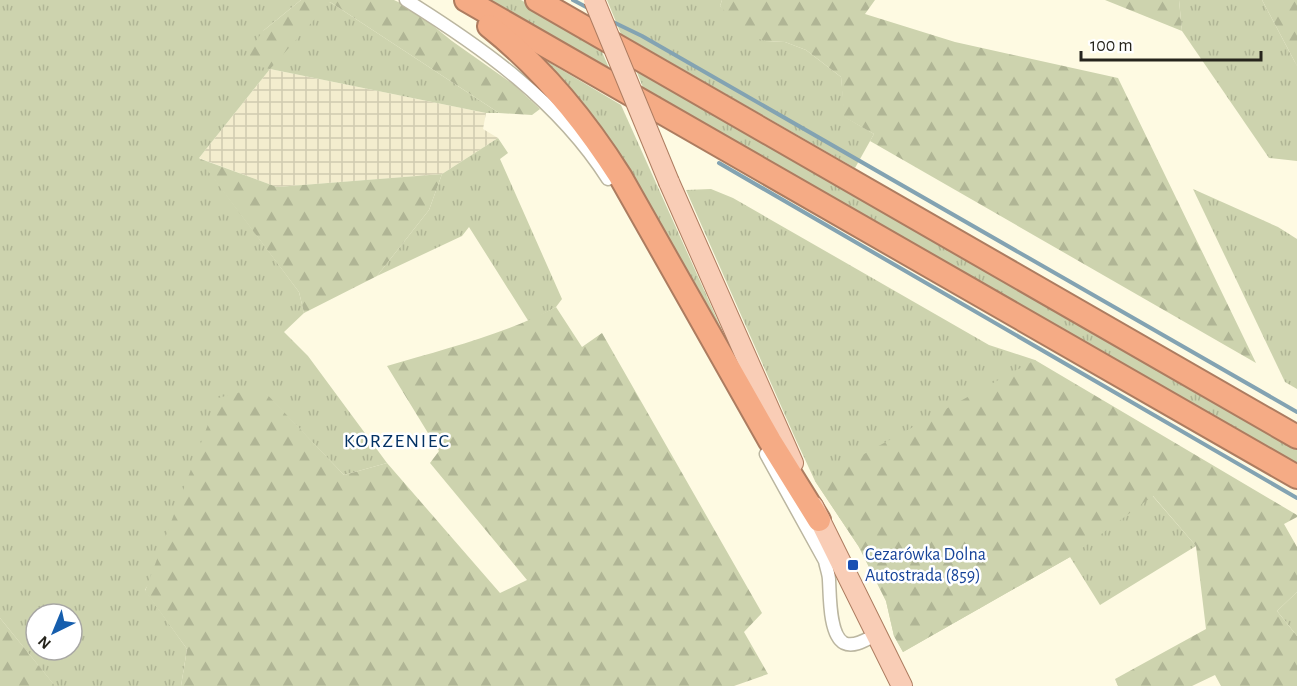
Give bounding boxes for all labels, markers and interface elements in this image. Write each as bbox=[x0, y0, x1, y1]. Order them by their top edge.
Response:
scale bar bbox=[1081, 24, 1261, 62]
text: 100 m bbox=[1090, 37, 1133, 55]
district label: KORZENIEC bbox=[344, 431, 450, 451]
place label: Cezarówka Dolna Autostrada (859) bbox=[865, 546, 986, 585]
marker: Cezarówka Dolna Autostrada (859) bbox=[846, 558, 860, 572]
north arrow bbox=[24, 602, 84, 662]
text: N bbox=[35, 633, 54, 652]

